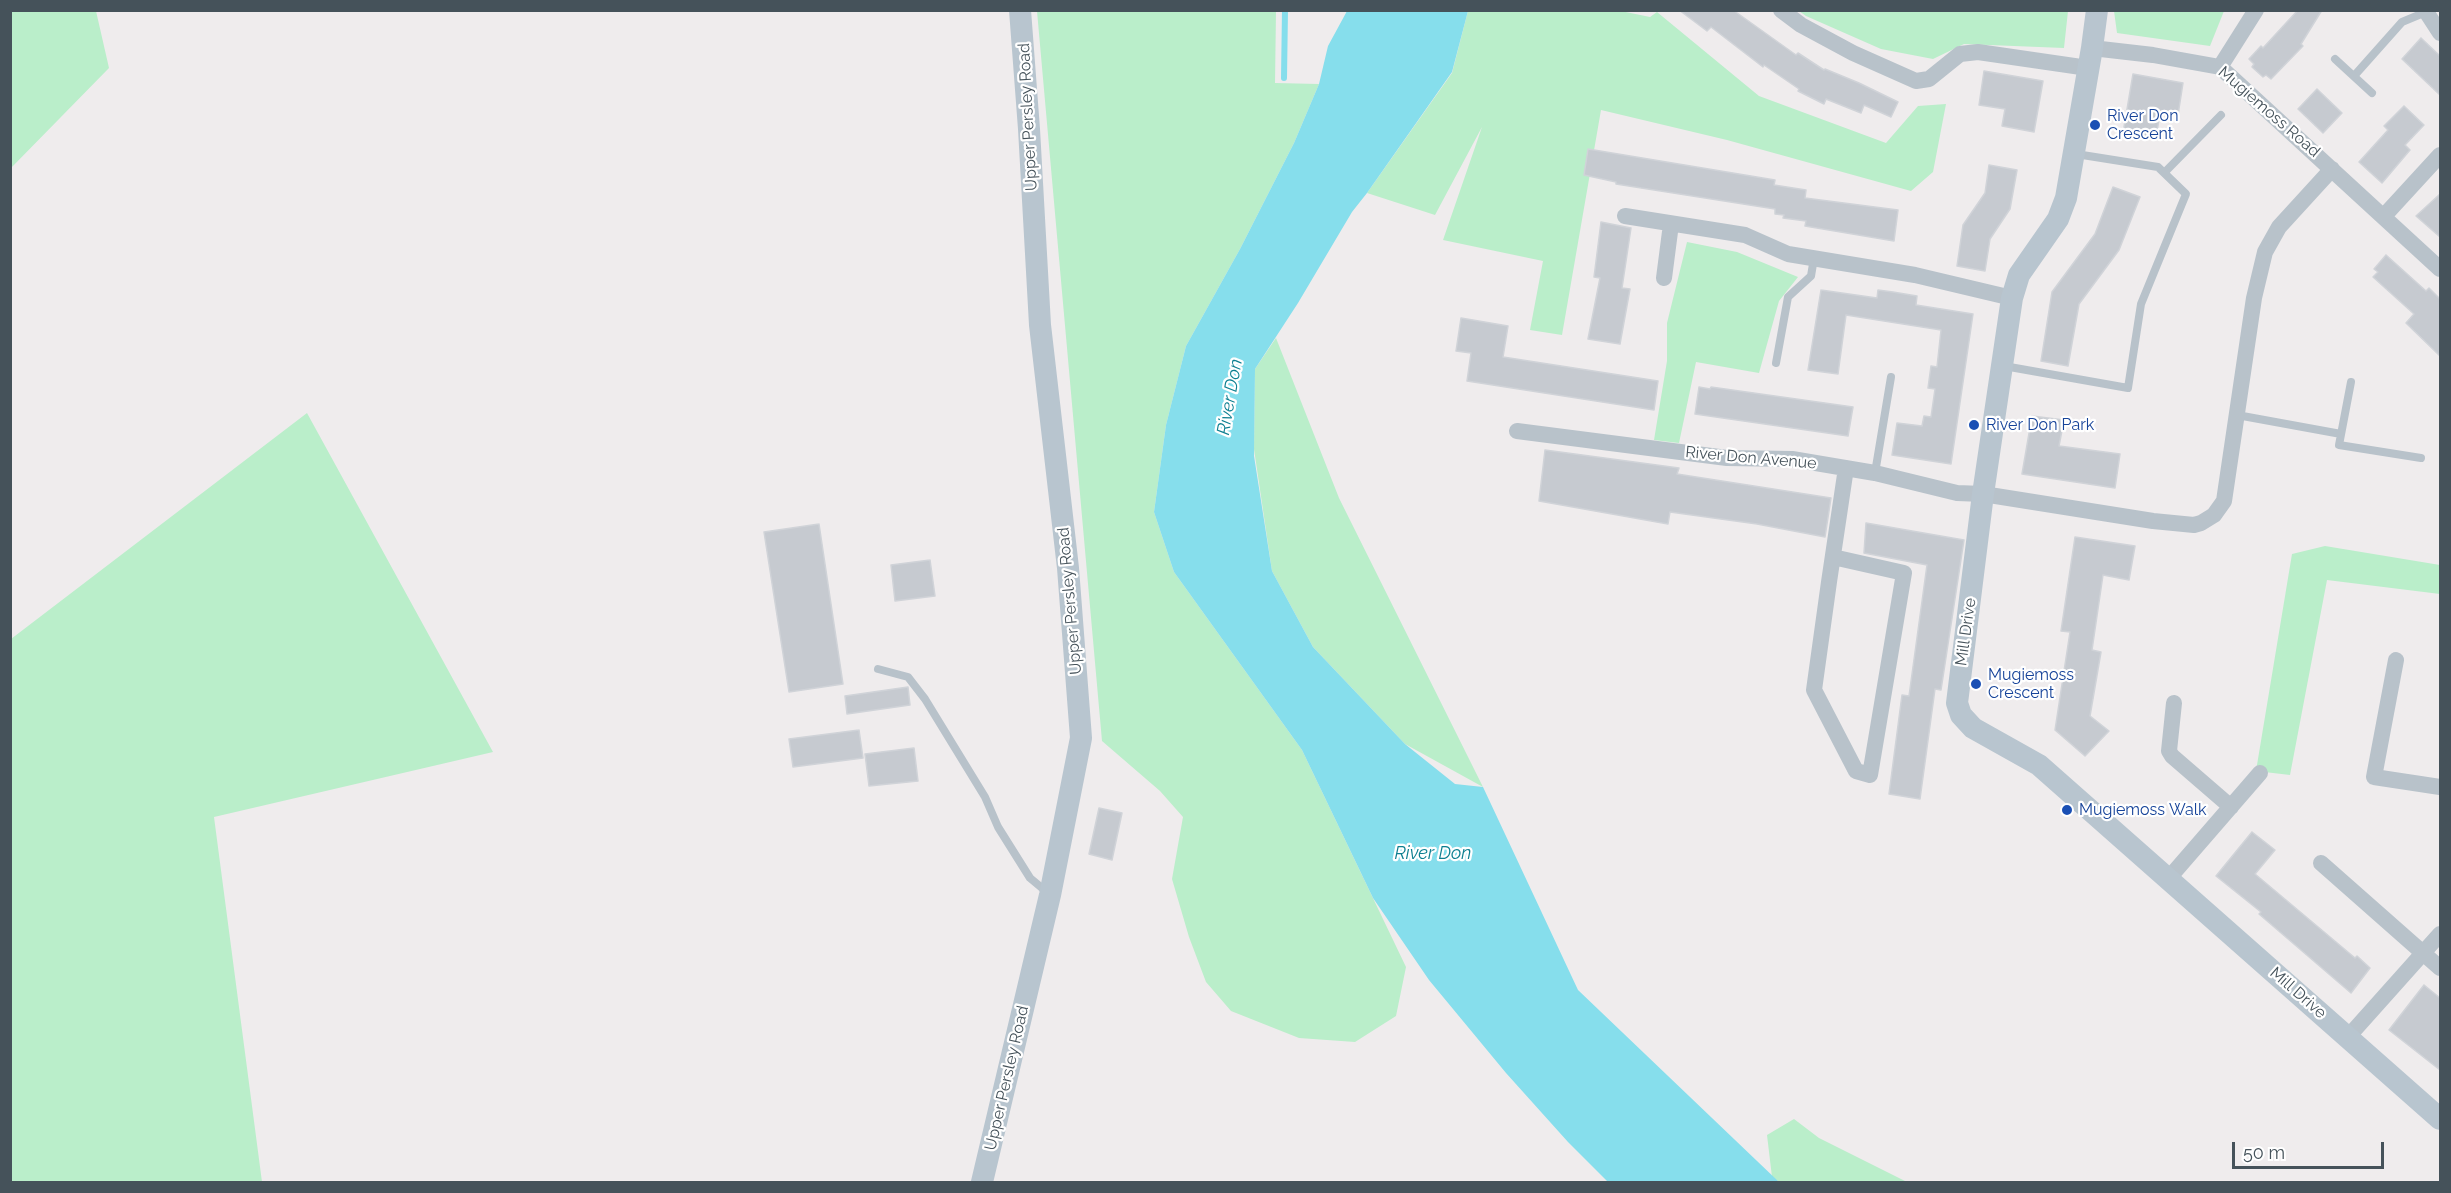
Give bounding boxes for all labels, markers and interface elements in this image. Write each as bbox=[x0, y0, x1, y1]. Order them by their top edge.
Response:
street label: Upper Persley Road bbox=[1015, 43, 1041, 191]
street label: Mugiemoss Road bbox=[2214, 63, 2324, 161]
place label: River Don Crescent bbox=[2107, 106, 2178, 144]
marker: River Don Crescent bbox=[2088, 118, 2102, 132]
water label: River Don bbox=[1213, 357, 1247, 437]
place label: River Don Park bbox=[1986, 415, 2094, 435]
marker: River Don Park bbox=[1967, 418, 1981, 432]
street label: River Don Avenue bbox=[1685, 443, 1817, 473]
street label: Upper Persley Road bbox=[1054, 526, 1086, 676]
street label: Mill Drive bbox=[1952, 597, 1980, 667]
place label: Mugiemoss Crescent bbox=[1988, 665, 2074, 703]
marker: Mugiemoss Crescent bbox=[1969, 677, 1983, 691]
place label: Mugiemoss Walk bbox=[2079, 800, 2207, 820]
marker: Mugiemoss Walk bbox=[2060, 803, 2074, 817]
water label: River Don bbox=[1395, 843, 1471, 865]
street label: Mill Drive bbox=[2266, 963, 2330, 1023]
street label: Upper Persley Road bbox=[981, 1004, 1033, 1152]
scale bar bbox=[2235, 1130, 2386, 1168]
text: 50 m bbox=[2243, 1142, 2285, 1163]

